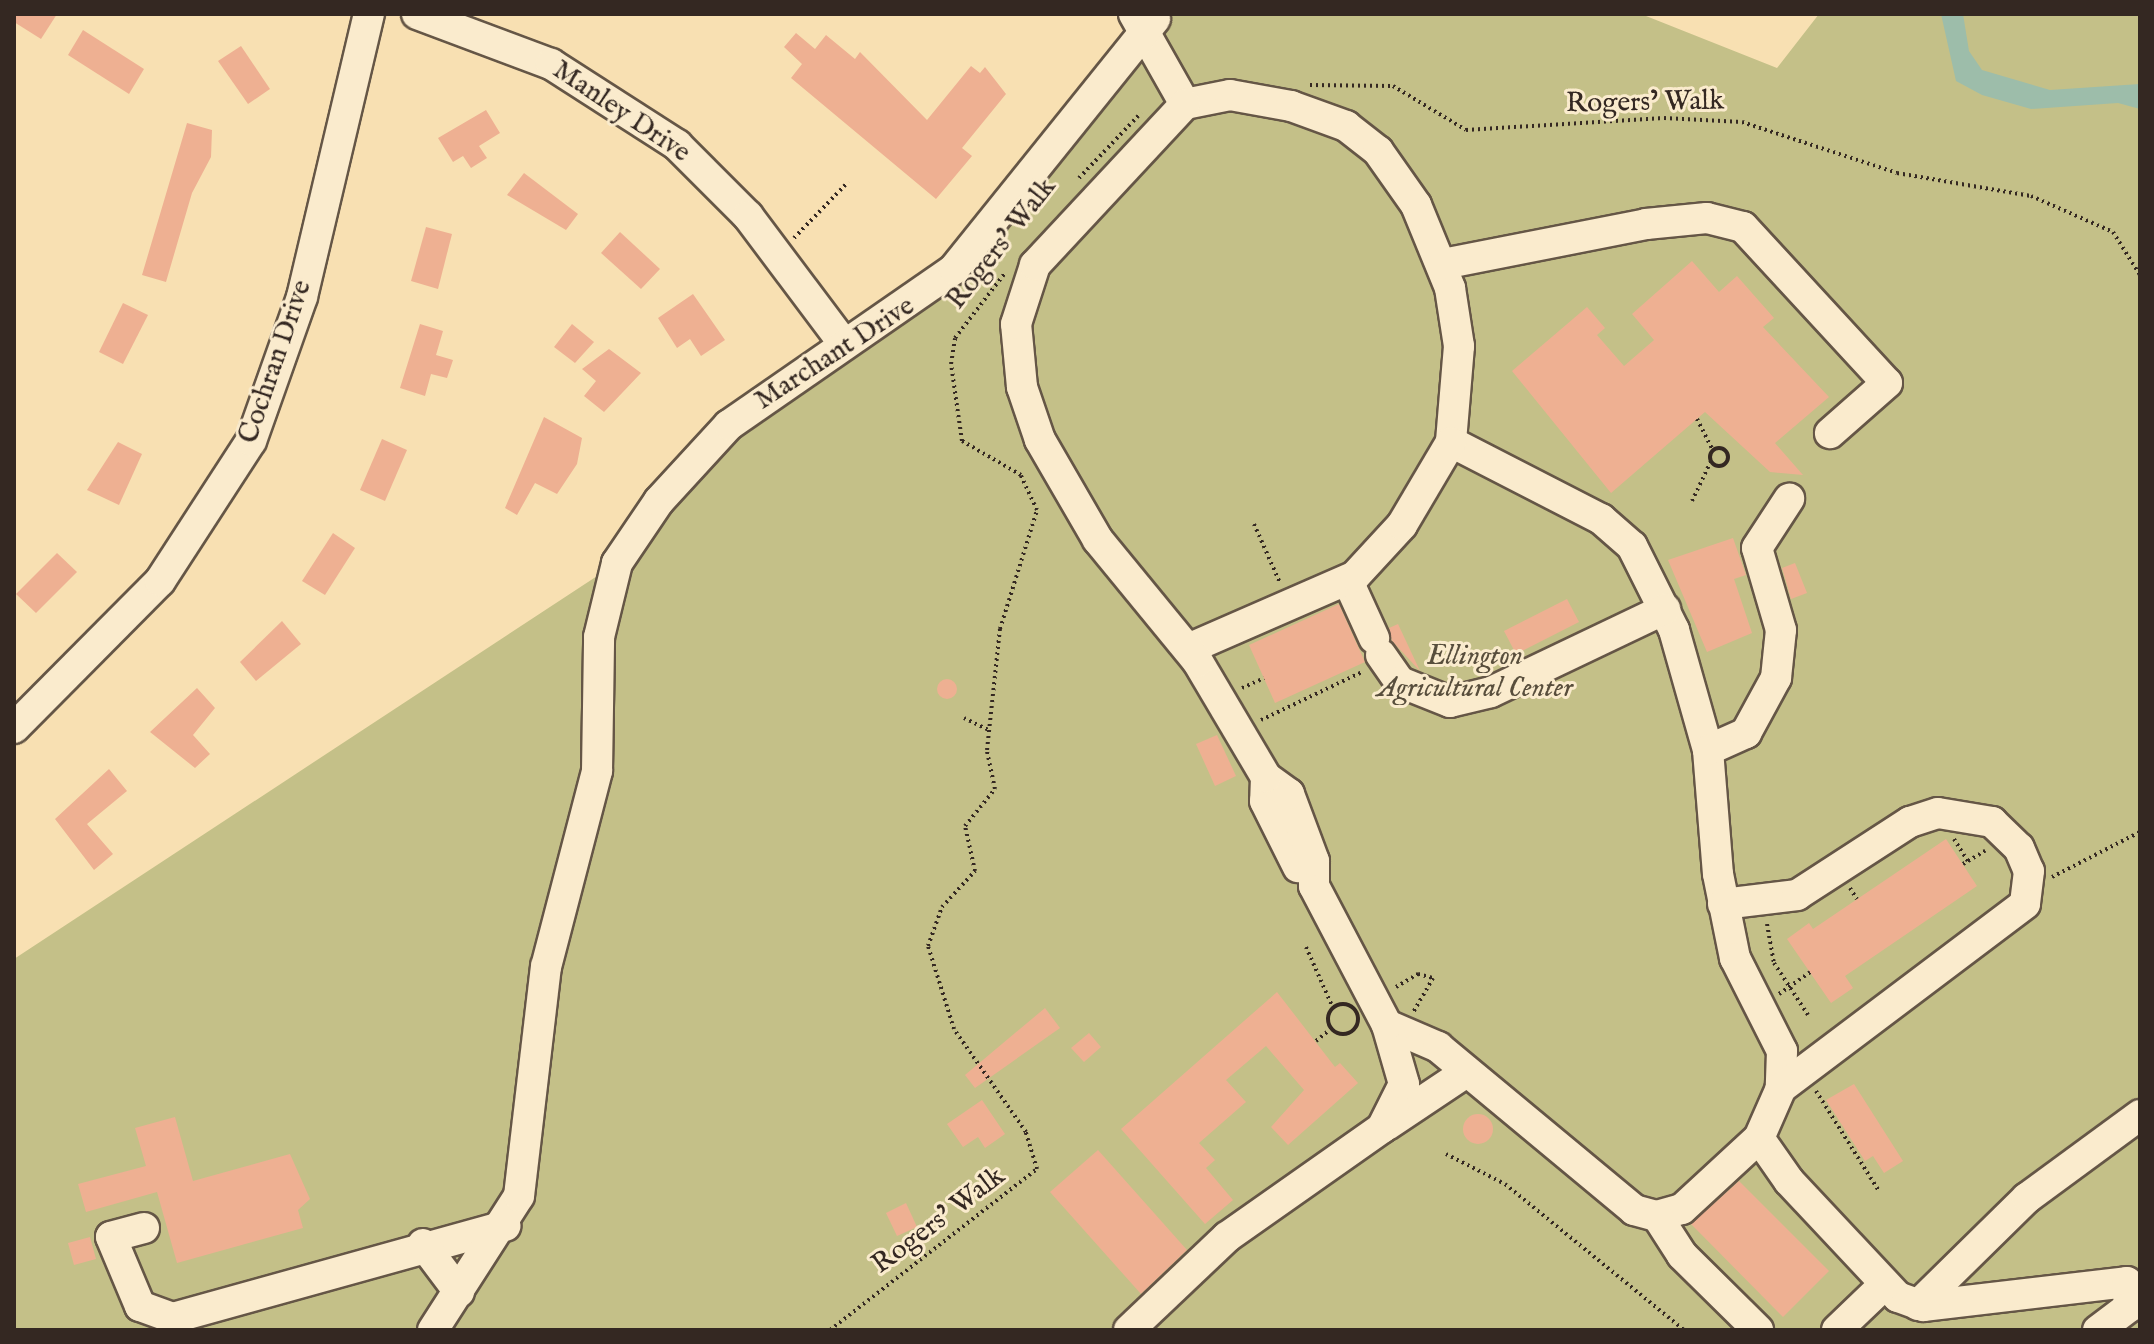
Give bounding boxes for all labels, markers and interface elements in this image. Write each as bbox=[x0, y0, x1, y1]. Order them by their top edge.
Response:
street label: Manley Drive bbox=[546, 54, 696, 170]
street label: Rogers’ Walk bbox=[1566, 85, 1724, 121]
street label: Rogers’ Walk bbox=[940, 171, 1064, 317]
street label: Cochran Drive bbox=[232, 276, 320, 448]
street label: Marchant Drive bbox=[749, 290, 921, 418]
park label: Ellington Agricultural Center bbox=[1377, 640, 1573, 706]
street label: Rogers’ Walk bbox=[866, 1160, 1012, 1282]

